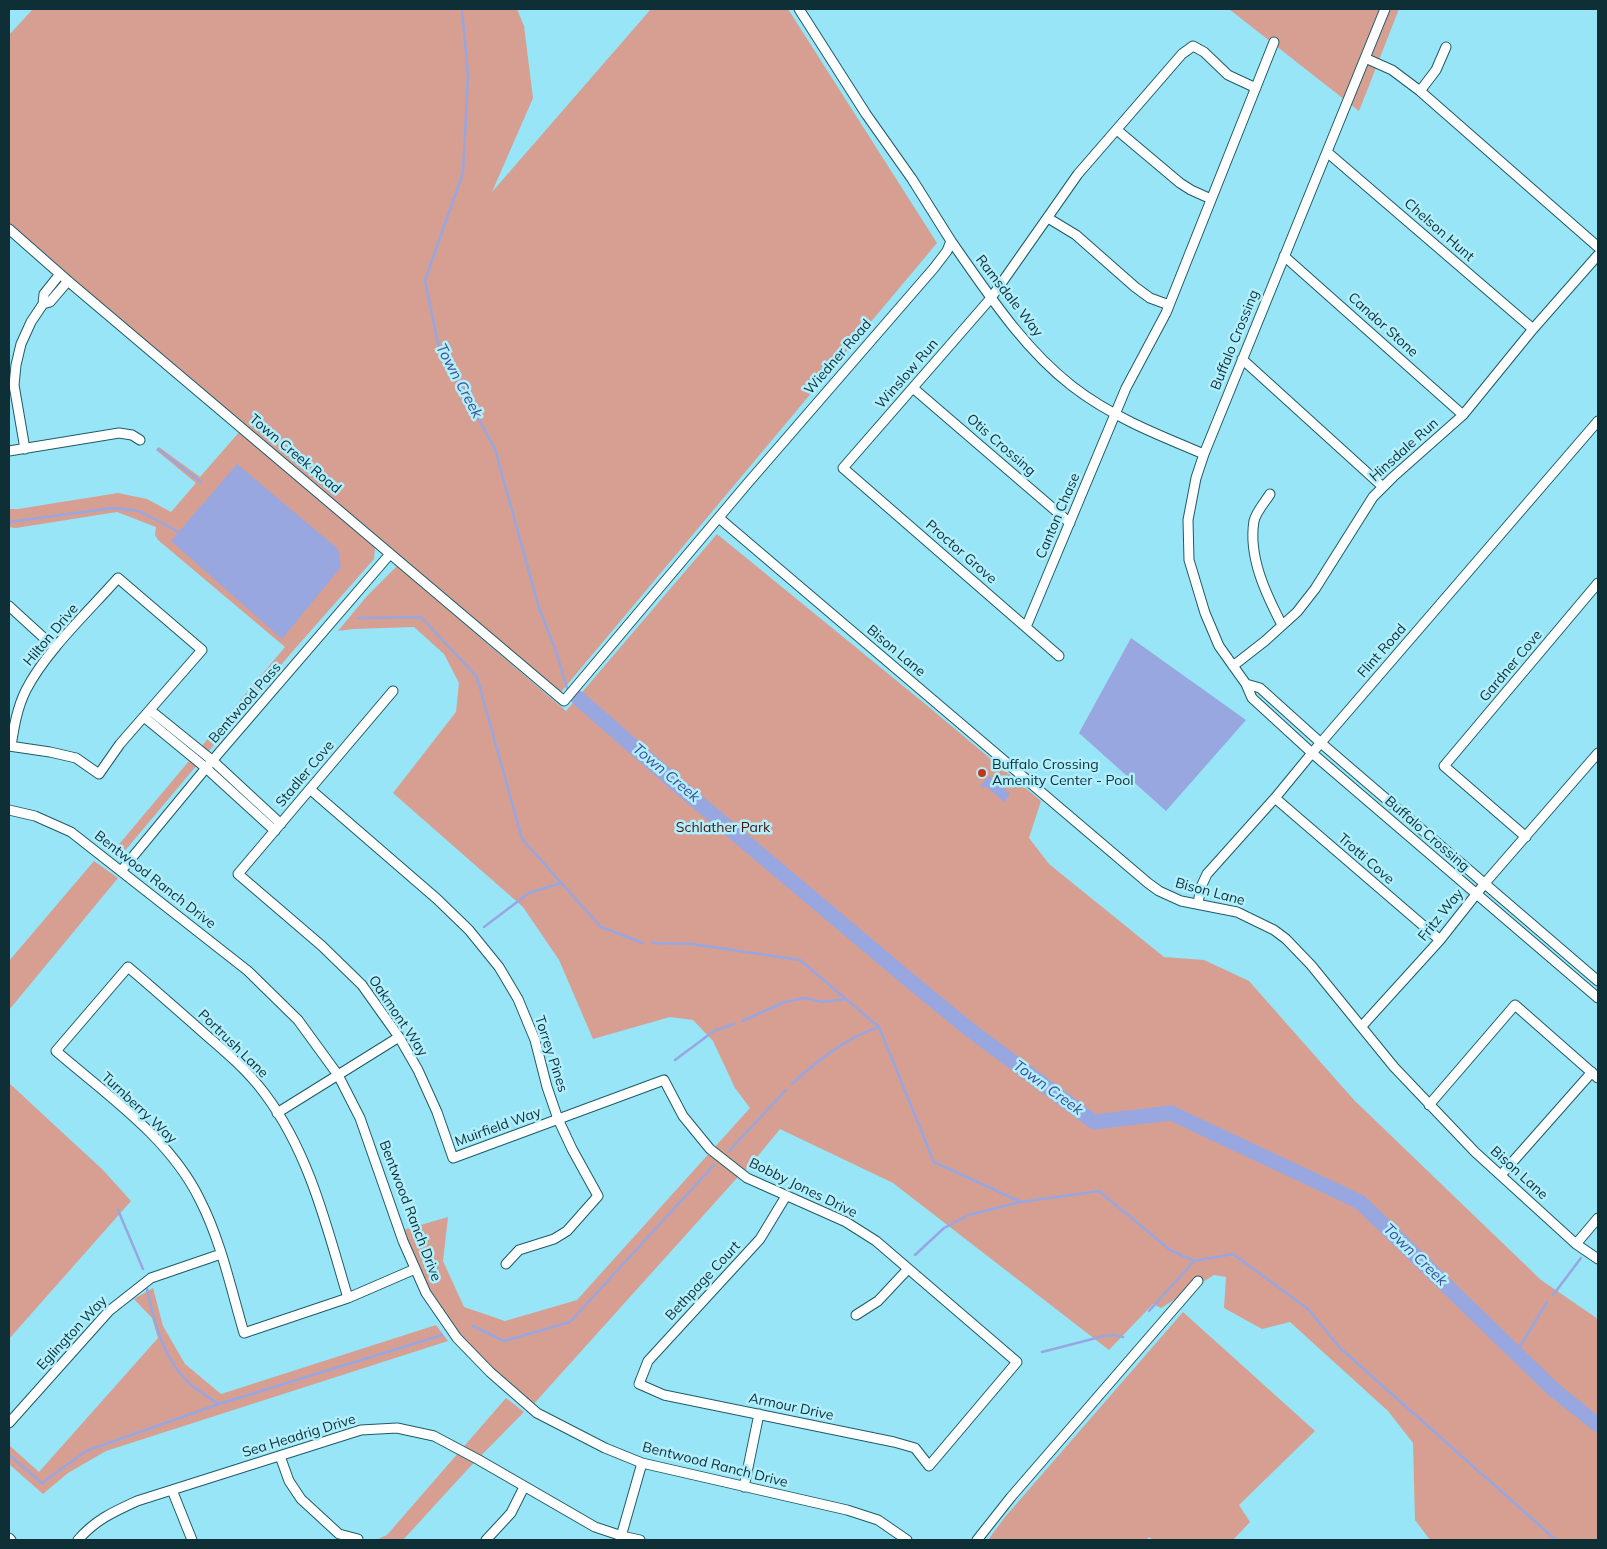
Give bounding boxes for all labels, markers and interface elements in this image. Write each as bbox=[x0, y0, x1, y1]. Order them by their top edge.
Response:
street label: Chelson Hunt bbox=[1400, 195, 1478, 265]
street label: Ramsdale Way bbox=[972, 252, 1046, 340]
street label: Buffalo Crossing bbox=[1207, 287, 1263, 393]
street label: Candor Stone bbox=[1345, 289, 1421, 361]
street label: Wiedner Road bbox=[801, 316, 875, 398]
street label: Winslow Run bbox=[872, 336, 942, 412]
water label: Town Creek bbox=[432, 341, 486, 421]
street label: Otis Crossing bbox=[963, 410, 1039, 480]
street label: Town Creek Road bbox=[246, 411, 344, 497]
street label: Hinsdale Run bbox=[1366, 415, 1442, 485]
street label: Canton Chase bbox=[1032, 471, 1084, 561]
street label: Proctor Grove bbox=[922, 517, 1000, 587]
street label: Hilton Drive bbox=[20, 601, 82, 669]
street label: Flint Road bbox=[1354, 621, 1410, 681]
street label: Bison Lane bbox=[863, 622, 929, 680]
street label: Gardner Cove bbox=[1476, 627, 1546, 705]
street label: Bentwood Pass bbox=[205, 659, 285, 747]
street label: Stadler Cove bbox=[272, 737, 338, 811]
water label: Town Creek bbox=[629, 740, 703, 806]
place label: Buffalo Crossing Amenity Center - Pool bbox=[992, 757, 1134, 790]
marker: Buffalo Crossing Amenity Center - Pool bbox=[976, 767, 988, 779]
street label: Buffalo Crossing bbox=[1381, 793, 1473, 875]
park label: Schlather Park bbox=[676, 820, 770, 836]
street label: Bentwood Ranch Drive bbox=[91, 827, 219, 933]
street label: Trotti Cove bbox=[1335, 830, 1397, 888]
street label: Bison Lane bbox=[1173, 875, 1247, 909]
street label: Fritz Way bbox=[1415, 885, 1467, 945]
street label: Oakmont Way bbox=[365, 972, 431, 1060]
street label: Portrush Lane bbox=[194, 1006, 272, 1082]
street label: Torrey Pines bbox=[531, 1014, 571, 1094]
water label: Town Creek bbox=[1010, 1057, 1086, 1119]
street label: Turnberry Way bbox=[98, 1069, 180, 1147]
street label: Muirfield Way bbox=[453, 1104, 543, 1150]
street label: Bentwood Ranch Drive bbox=[375, 1138, 445, 1284]
street label: Bison Lane bbox=[1487, 1143, 1551, 1203]
street label: Bobby Jones Drive bbox=[746, 1155, 860, 1221]
water label: Town Creek bbox=[1379, 1220, 1451, 1290]
street label: Bethpage Court bbox=[662, 1238, 744, 1324]
street label: Eglington Way bbox=[33, 1292, 111, 1374]
street label: Armour Drive bbox=[747, 1390, 835, 1424]
street label: Sea Headrig Drive bbox=[240, 1411, 358, 1461]
street label: Bentwood Ranch Drive bbox=[641, 1439, 789, 1491]

